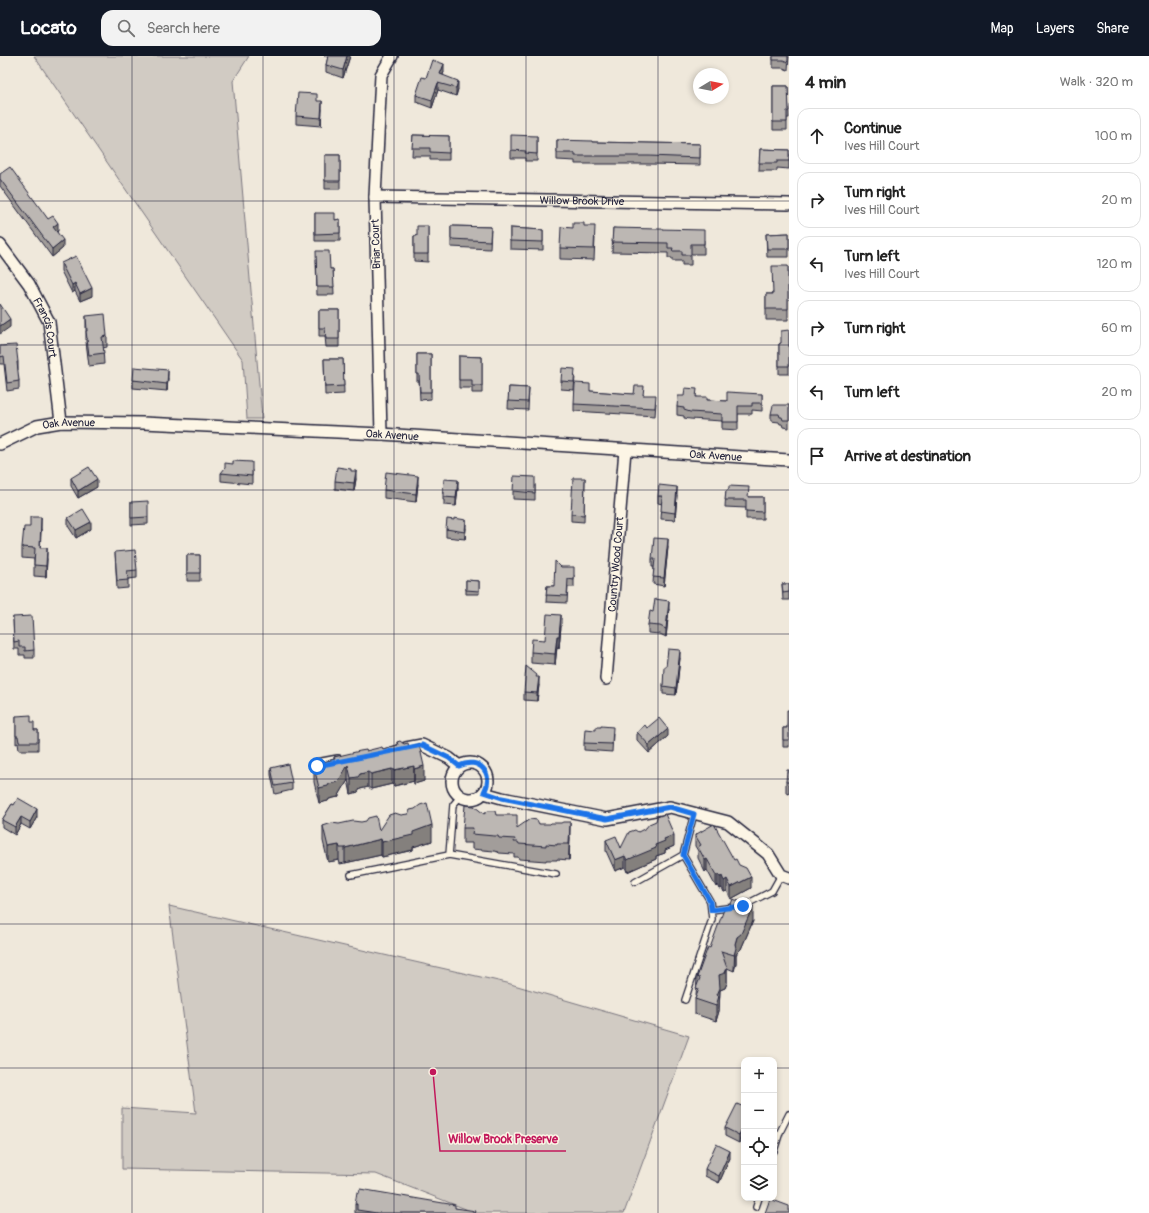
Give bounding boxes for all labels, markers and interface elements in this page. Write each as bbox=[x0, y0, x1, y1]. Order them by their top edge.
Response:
search box bbox=[101, 10, 381, 46]
text: Locato bbox=[20, 16, 77, 40]
icon: search bbox=[115, 17, 137, 39]
text: Search here bbox=[147, 19, 220, 38]
text: Map bbox=[991, 20, 1014, 37]
text: Layers bbox=[1036, 20, 1074, 37]
text: Share bbox=[1096, 20, 1129, 37]
north arrow bbox=[693, 68, 729, 104]
text: 4 min bbox=[805, 72, 846, 93]
text: Walk · 320 m bbox=[1060, 74, 1133, 90]
text: Continue bbox=[844, 119, 902, 138]
icon: ahead bbox=[806, 125, 828, 147]
text: 100 m bbox=[1095, 128, 1132, 144]
text: Ives Hill Court bbox=[844, 138, 920, 154]
text: Turn right bbox=[844, 183, 905, 202]
icon: right bbox=[806, 189, 828, 211]
text: 20 m bbox=[1101, 192, 1132, 208]
street label: Willow Brook Drive bbox=[540, 193, 625, 208]
text: Ives Hill Court bbox=[844, 202, 920, 218]
street label: Briar Court bbox=[369, 218, 383, 269]
text: Turn left bbox=[844, 247, 900, 266]
icon: left bbox=[806, 253, 828, 275]
text: 120 m bbox=[1096, 256, 1132, 272]
text: Ives Hill Court bbox=[844, 266, 920, 282]
street label: Francis Court bbox=[31, 295, 60, 359]
icon: right bbox=[806, 317, 828, 339]
text: Turn right bbox=[844, 319, 905, 338]
text: 60 m bbox=[1101, 320, 1132, 336]
icon: left bbox=[806, 381, 828, 403]
text: Turn left bbox=[844, 383, 900, 402]
text: 20 m bbox=[1101, 384, 1132, 400]
street label: Oak Avenue bbox=[41, 416, 96, 432]
street label: Oak Avenue bbox=[365, 427, 420, 443]
icon: arrive bbox=[806, 445, 828, 467]
street label: Oak Avenue bbox=[689, 447, 743, 464]
text: Arrive at destination bbox=[844, 447, 971, 466]
street label: Country Wood Court bbox=[605, 516, 626, 613]
route start bbox=[308, 757, 326, 775]
route end bbox=[734, 897, 752, 915]
map controls bbox=[741, 1057, 777, 1201]
button: + bbox=[741, 1057, 777, 1093]
button: − bbox=[741, 1093, 777, 1129]
callout: Willow Brook Preserve bbox=[440, 1127, 566, 1151]
button: locate bbox=[741, 1129, 777, 1165]
text: Willow Brook Preserve bbox=[448, 1132, 559, 1147]
button: layers bbox=[741, 1165, 777, 1201]

